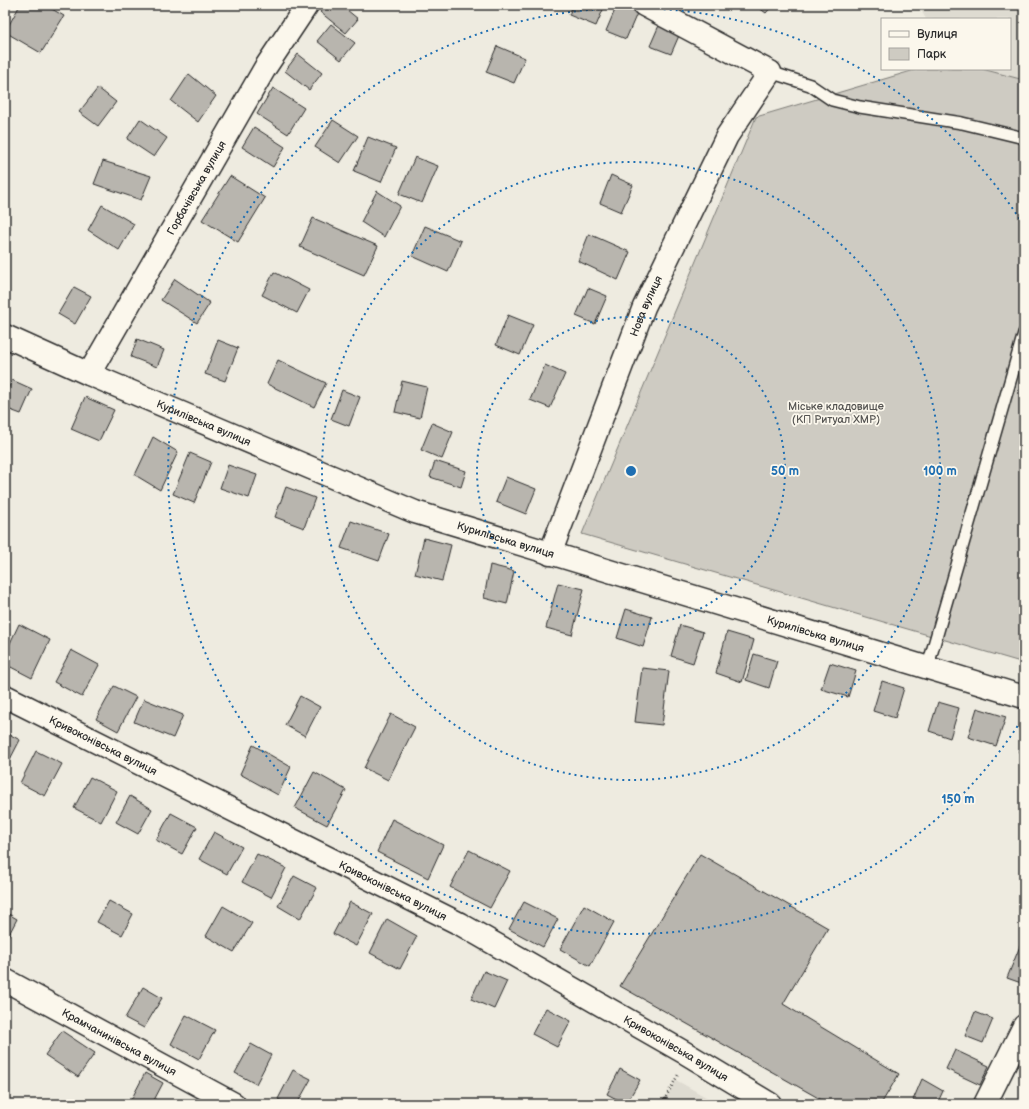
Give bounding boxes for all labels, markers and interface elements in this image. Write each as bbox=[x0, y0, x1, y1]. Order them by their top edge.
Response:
legend bbox=[881, 18, 1011, 70]
text: Вулиця bbox=[917, 27, 958, 42]
text: Парк bbox=[917, 47, 947, 62]
street label: Горбачівська вулиця bbox=[164, 138, 229, 237]
street label: Нова вулиця bbox=[627, 274, 665, 338]
street label: Курилівська вулиця bbox=[155, 397, 253, 449]
park label: Міське кладовище (КП Ритуал ХМР) bbox=[788, 400, 884, 426]
centre of rings bbox=[624, 464, 638, 478]
text: 50 m bbox=[771, 464, 799, 479]
text: 100 m bbox=[923, 464, 957, 479]
street label: Курилівська вулиця bbox=[455, 519, 556, 561]
street label: Курилівська вулиця bbox=[765, 613, 866, 655]
street label: Кривоконівська вулиця bbox=[47, 713, 159, 778]
text: 150 m bbox=[942, 792, 974, 807]
street label: Кривоконівська вулиця bbox=[337, 858, 449, 923]
street label: Крамчанинівська вулиця bbox=[60, 1006, 179, 1079]
street label: Кривоконівська вулиця bbox=[621, 1013, 730, 1084]

